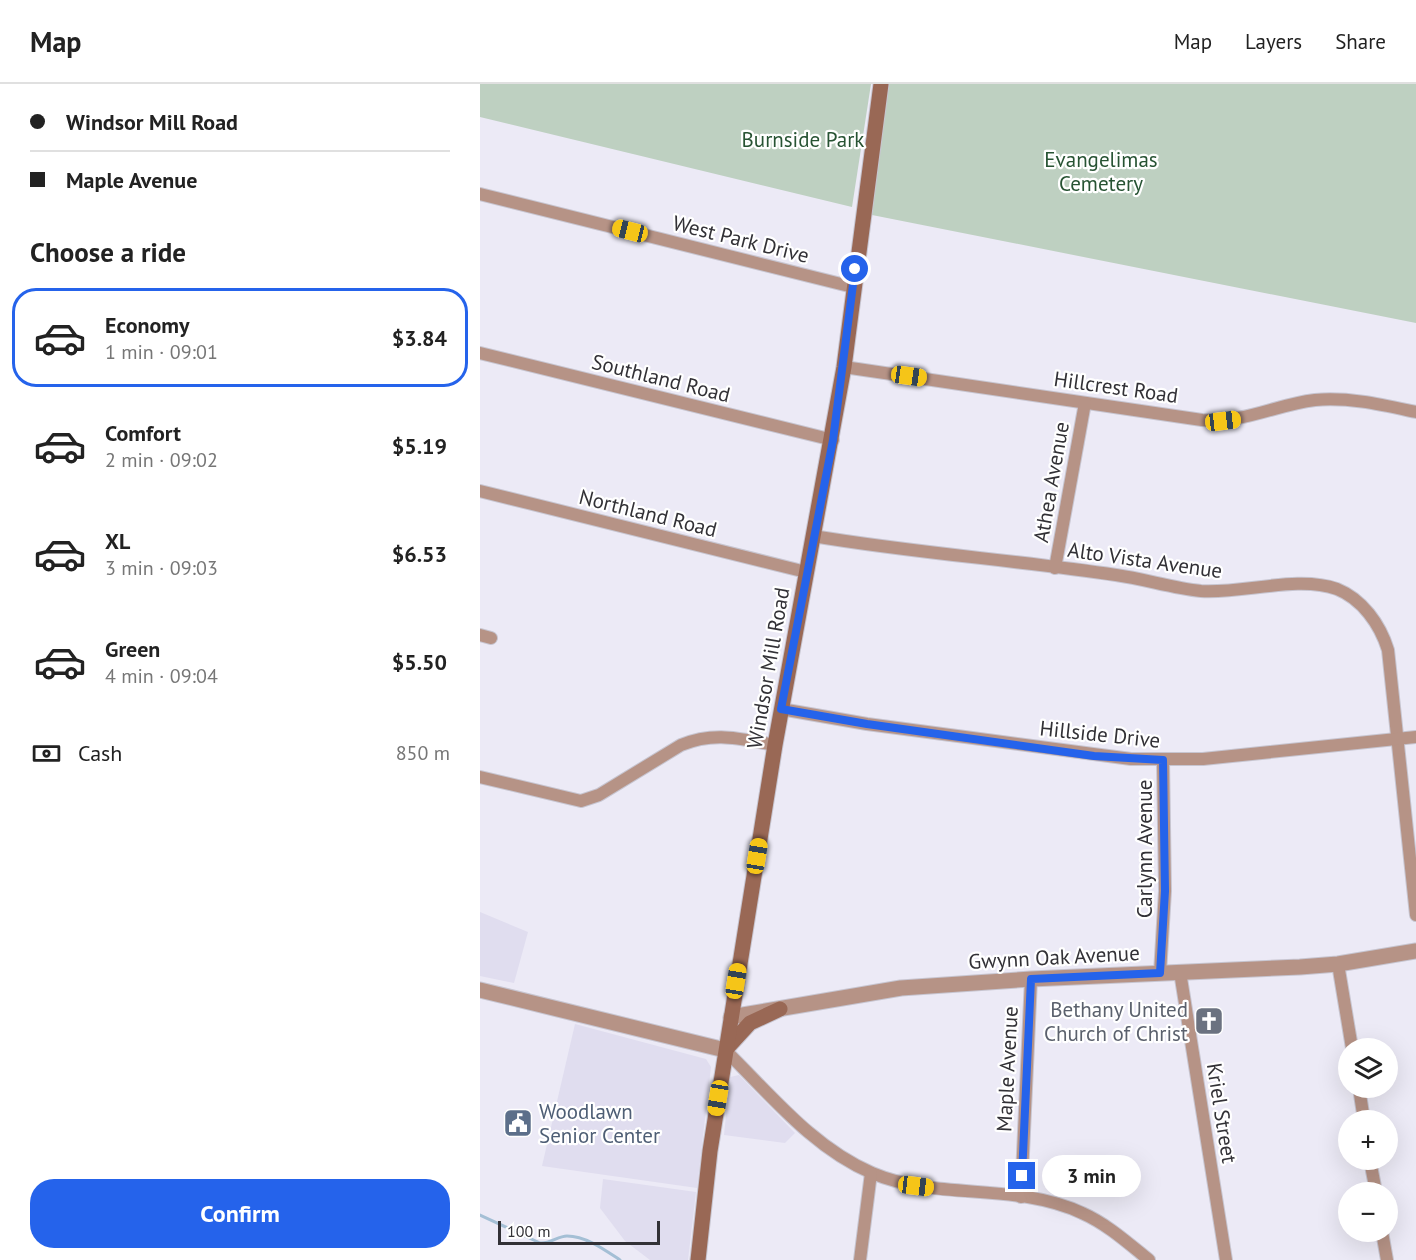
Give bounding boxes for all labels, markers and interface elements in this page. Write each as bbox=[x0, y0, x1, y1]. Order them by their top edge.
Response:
text: Map bbox=[30, 23, 81, 60]
text: Map bbox=[1174, 28, 1212, 55]
text: Layers bbox=[1245, 28, 1302, 55]
text: Share bbox=[1335, 28, 1386, 55]
text: Windsor Mill Road bbox=[66, 108, 238, 136]
park label: Burnside Park bbox=[742, 126, 864, 153]
park label: Evangelimas Cemetery bbox=[1044, 146, 1158, 197]
text: Maple Avenue bbox=[66, 166, 197, 194]
street label: West Park Drive bbox=[670, 209, 812, 269]
car bbox=[610, 218, 650, 244]
text: Choose a ride bbox=[30, 235, 186, 269]
route start bbox=[841, 255, 868, 282]
icon: car bbox=[33, 311, 87, 365]
text: Economy bbox=[105, 311, 189, 339]
text: $3.84 bbox=[392, 324, 447, 352]
text: 1 min · 09:01 bbox=[105, 339, 218, 365]
street label: Southland Road bbox=[589, 348, 733, 408]
car bbox=[890, 365, 928, 387]
street label: Hillcrest Road bbox=[1052, 365, 1180, 409]
car bbox=[1204, 410, 1242, 432]
icon: car bbox=[33, 419, 87, 473]
text: Comfort bbox=[105, 419, 181, 447]
street label: Athea Avenue bbox=[1027, 419, 1075, 545]
text: $5.19 bbox=[392, 432, 447, 460]
text: 2 min · 09:02 bbox=[105, 447, 218, 473]
street label: Northland Road bbox=[576, 483, 720, 543]
icon: car bbox=[33, 527, 87, 581]
text: XL bbox=[105, 527, 130, 555]
street label: Alto Vista Avenue bbox=[1066, 536, 1224, 584]
text: $6.53 bbox=[392, 540, 447, 568]
text: 3 min · 09:03 bbox=[105, 555, 218, 581]
street label: Windsor Mill Road bbox=[741, 585, 795, 751]
icon: car bbox=[33, 635, 87, 689]
text: Green bbox=[105, 635, 160, 663]
text: $5.50 bbox=[392, 648, 447, 676]
text: 4 min · 09:04 bbox=[105, 663, 218, 689]
street label: Hillside Drive bbox=[1038, 714, 1162, 754]
icon: cash bbox=[30, 737, 63, 770]
text: Cash bbox=[78, 739, 122, 767]
text: 850 m bbox=[396, 740, 450, 766]
street label: Carlynn Avenue bbox=[1131, 780, 1158, 918]
car bbox=[745, 837, 769, 875]
street label: Gwynn Oak Avenue bbox=[968, 939, 1140, 975]
car bbox=[724, 962, 748, 1000]
place label: Bethany United Church of Christ bbox=[1044, 996, 1188, 1047]
church icon: Bethany United Church of Christ bbox=[1193, 1005, 1225, 1037]
street label: Maple Avenue bbox=[990, 1006, 1024, 1132]
map controls bbox=[1338, 1038, 1398, 1242]
button: layers bbox=[1338, 1038, 1398, 1098]
street label: Kriel Street bbox=[1201, 1061, 1243, 1165]
car bbox=[706, 1079, 730, 1117]
place label: Woodlawn Senior Center bbox=[539, 1098, 660, 1149]
public building icon: Woodlawn Senior Center bbox=[502, 1107, 534, 1139]
button: + bbox=[1338, 1110, 1398, 1170]
callout: 3 min bbox=[1043, 1155, 1142, 1197]
route end bbox=[1008, 1162, 1035, 1189]
text: 3 min bbox=[1067, 1163, 1116, 1189]
car bbox=[897, 1175, 935, 1197]
button: Confirm bbox=[30, 1179, 450, 1248]
button: − bbox=[1338, 1182, 1398, 1242]
scale bar bbox=[498, 1218, 660, 1246]
text: 100 m bbox=[507, 1221, 550, 1241]

